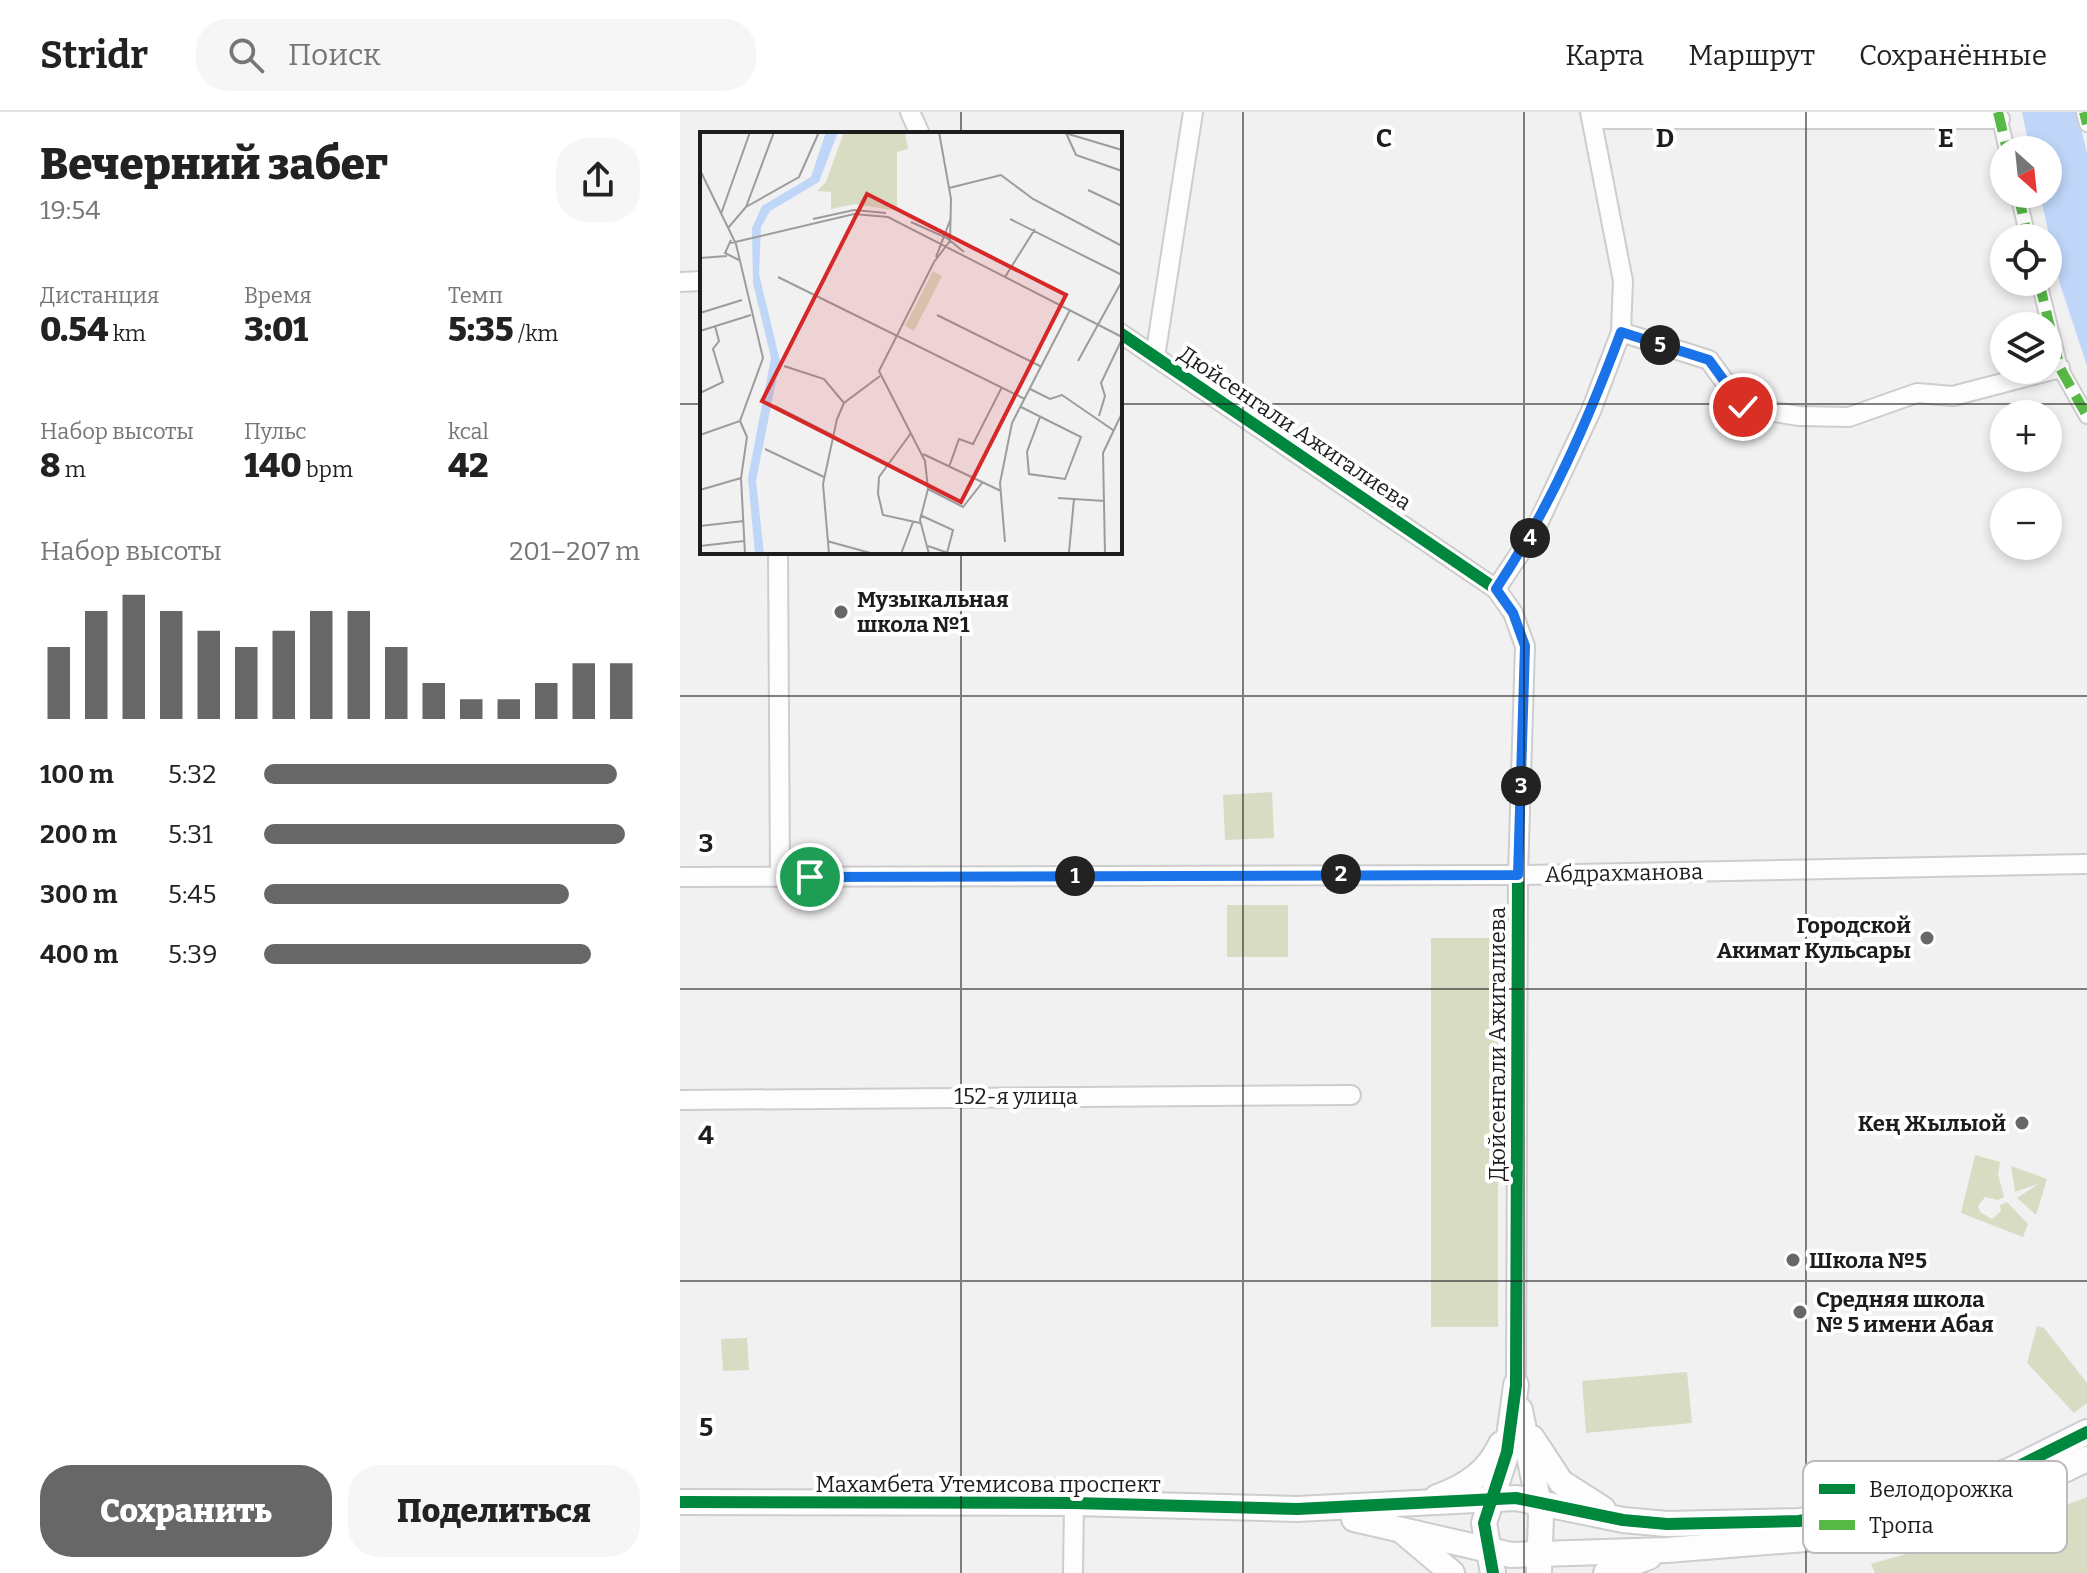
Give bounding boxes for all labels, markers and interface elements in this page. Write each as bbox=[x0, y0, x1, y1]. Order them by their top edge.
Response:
search box bbox=[196, 19, 756, 91]
text: Stridr bbox=[40, 32, 148, 78]
icon: search bbox=[224, 33, 268, 77]
text: Поиск bbox=[288, 37, 381, 73]
text: Карта bbox=[1565, 39, 1644, 72]
text: Маршрут bbox=[1688, 39, 1815, 72]
text: Сохранённые bbox=[1859, 39, 2047, 72]
text: C bbox=[1376, 123, 1392, 154]
text: D bbox=[1656, 123, 1674, 154]
text: E bbox=[1938, 123, 1954, 154]
inset map bbox=[700, 132, 1122, 554]
north arrow bbox=[1990, 136, 2062, 208]
map controls bbox=[1990, 136, 2062, 560]
text: Вечерний забег bbox=[40, 138, 388, 191]
button: share bbox=[556, 138, 640, 222]
text: 19:54 bbox=[40, 195, 100, 226]
button: locate bbox=[1990, 224, 2062, 296]
text: Дистанция bbox=[40, 282, 159, 309]
text: Время bbox=[244, 282, 312, 309]
text: Темп bbox=[448, 282, 503, 309]
text: 0.54 bbox=[40, 309, 108, 350]
text: 3:01 bbox=[244, 309, 308, 350]
text: 5:35 bbox=[448, 309, 514, 350]
button: layers bbox=[1990, 312, 2062, 384]
text: km bbox=[108, 320, 146, 347]
text: /km bbox=[514, 320, 558, 347]
pin: 5 bbox=[1640, 325, 1680, 365]
text: 5 bbox=[1654, 331, 1666, 358]
street label: Дюйсенгали Ажигалиева bbox=[1174, 340, 1416, 516]
pin bbox=[1709, 373, 1777, 441]
icon: check bbox=[1721, 385, 1765, 429]
button: + bbox=[1990, 400, 2062, 472]
text: Набор высоты bbox=[40, 418, 194, 445]
text: Пульс bbox=[244, 418, 307, 445]
text: kcal bbox=[448, 418, 489, 445]
text: 8 bbox=[40, 445, 60, 486]
text: 140 bbox=[244, 445, 302, 486]
text: 42 bbox=[448, 445, 489, 486]
text: m bbox=[60, 456, 86, 483]
text: bpm bbox=[302, 456, 353, 483]
button: − bbox=[1990, 488, 2062, 560]
pin: 4 bbox=[1510, 518, 1550, 558]
text: 4 bbox=[1523, 524, 1537, 551]
text: Набор высоты bbox=[40, 536, 222, 567]
text: 201–207 m bbox=[509, 536, 640, 567]
place label: Музыкальная школа №1 bbox=[857, 586, 1009, 638]
marker: Музыкальная школа №1 bbox=[832, 603, 850, 621]
text: 100 m bbox=[40, 759, 114, 790]
text: 5:32 bbox=[168, 759, 216, 790]
pin: 3 bbox=[1501, 766, 1541, 806]
text: 3 bbox=[1515, 772, 1527, 799]
text: 200 m bbox=[40, 819, 117, 850]
text: 5:31 bbox=[168, 819, 213, 850]
text: 3 bbox=[699, 828, 713, 859]
pin bbox=[776, 843, 844, 911]
pin: 2 bbox=[1321, 854, 1361, 894]
icon: arrive bbox=[788, 855, 832, 899]
pin: 1 bbox=[1055, 856, 1095, 896]
street label: Абдрахманова bbox=[1545, 858, 1703, 888]
text: 2 bbox=[1335, 860, 1347, 887]
text: 1 bbox=[1070, 862, 1080, 889]
text: 300 m bbox=[40, 879, 117, 910]
text: 5:45 bbox=[168, 879, 216, 910]
street label: Дюйсенгали Ажигалиева bbox=[1484, 907, 1511, 1181]
place label: Городской Акимат Кульсары bbox=[1717, 912, 1911, 964]
marker: Городской Акимат Кульсары bbox=[1918, 929, 1936, 947]
text: 400 m bbox=[40, 939, 118, 970]
text: 5:39 bbox=[168, 939, 217, 970]
street label: 152-я улица bbox=[954, 1083, 1078, 1110]
place label: Кең Жылыой bbox=[1858, 1110, 2006, 1137]
marker: Кең Жылыой bbox=[2013, 1114, 2031, 1132]
text: 4 bbox=[698, 1120, 714, 1151]
place label: Школа №5 bbox=[1809, 1247, 1927, 1274]
marker: Школа №5 bbox=[1784, 1251, 1802, 1269]
place label: Средняя школа № 5 имени Абая bbox=[1816, 1286, 1994, 1338]
marker: Средняя школа № 5 имени Абая bbox=[1791, 1303, 1809, 1321]
text: 5 bbox=[699, 1412, 713, 1443]
legend bbox=[1803, 1461, 2067, 1553]
button: Сохранить bbox=[40, 1465, 332, 1557]
button: Поделиться bbox=[348, 1465, 640, 1557]
street label: Махамбета Утемисова проспект bbox=[815, 1471, 1161, 1498]
text: Велодорожка bbox=[1869, 1476, 2013, 1503]
text: Тропа bbox=[1869, 1512, 1934, 1539]

